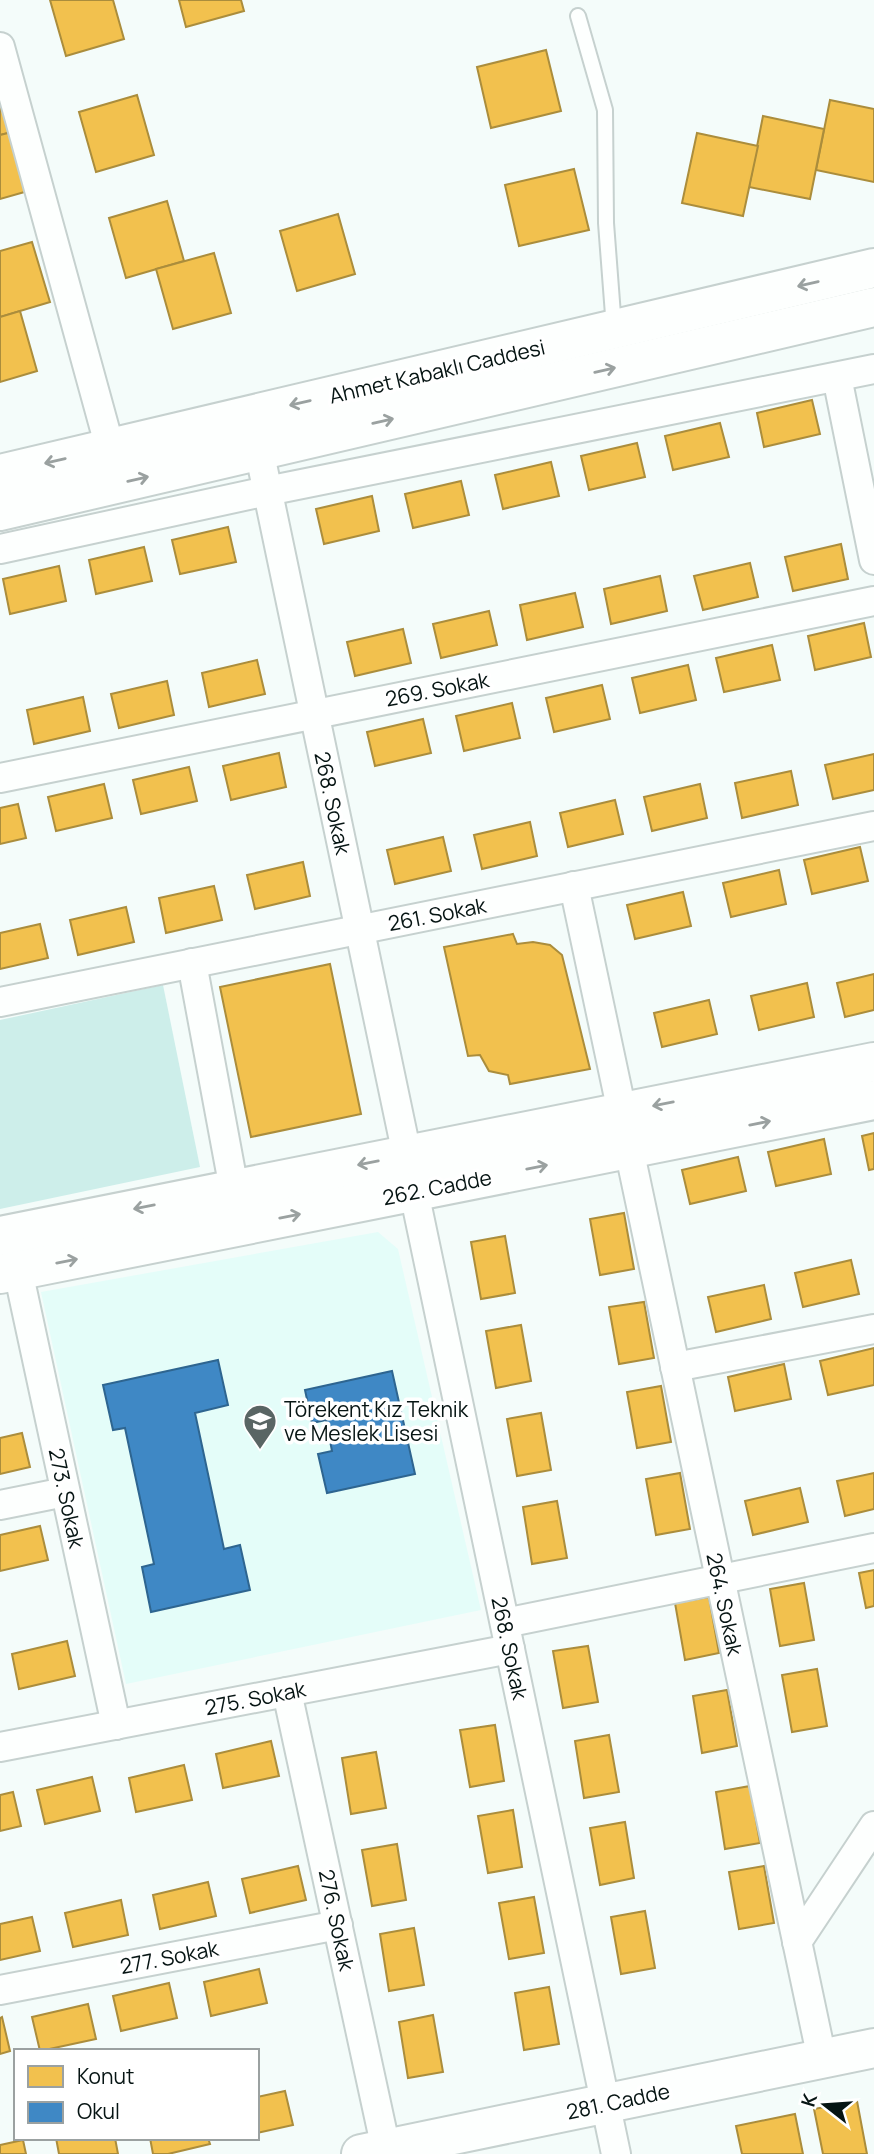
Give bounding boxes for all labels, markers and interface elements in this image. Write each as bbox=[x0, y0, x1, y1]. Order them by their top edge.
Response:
one-way arrow bbox=[797, 278, 819, 291]
street label: Ahmet Kabaklı Caddesi bbox=[326, 333, 548, 409]
one-way arrow bbox=[593, 363, 616, 376]
one-way arrow bbox=[289, 397, 312, 411]
one-way arrow bbox=[372, 414, 394, 427]
one-way arrow bbox=[44, 455, 67, 468]
one-way arrow bbox=[126, 471, 149, 485]
street label: 269. Sokak bbox=[383, 665, 492, 713]
street label: 268. Sokak bbox=[308, 749, 358, 858]
street label: 261. Sokak bbox=[386, 891, 489, 937]
one-way arrow bbox=[652, 1098, 675, 1112]
one-way arrow bbox=[748, 1115, 771, 1129]
one-way arrow bbox=[357, 1156, 380, 1170]
one-way arrow bbox=[525, 1160, 548, 1173]
street label: 262. Cadde bbox=[380, 1163, 494, 1211]
one-way arrow bbox=[133, 1201, 156, 1215]
one-way arrow bbox=[278, 1209, 301, 1223]
one-way arrow bbox=[55, 1254, 78, 1267]
place label: Törekent Kız Teknik ve Meslek Lisesi bbox=[284, 1395, 469, 1447]
school or university icon: Törekent Kız Teknik ve Meslek Lisesi bbox=[241, 1402, 279, 1451]
street label: 273. Sokak bbox=[43, 1445, 91, 1551]
street label: 264. Sokak bbox=[700, 1550, 750, 1659]
street label: 268. Sokak bbox=[485, 1594, 535, 1703]
street label: 275. Sokak bbox=[202, 1674, 308, 1721]
street label: 276. Sokak bbox=[313, 1867, 362, 1974]
street label: 277. Sokak bbox=[117, 1934, 221, 1980]
legend bbox=[14, 2049, 259, 2140]
text: Konut bbox=[77, 2062, 134, 2090]
north arrow bbox=[790, 2070, 860, 2140]
street label: 281. Cadde bbox=[564, 2076, 672, 2126]
text: K bbox=[795, 2090, 823, 2110]
text: Okul bbox=[77, 2097, 120, 2125]

